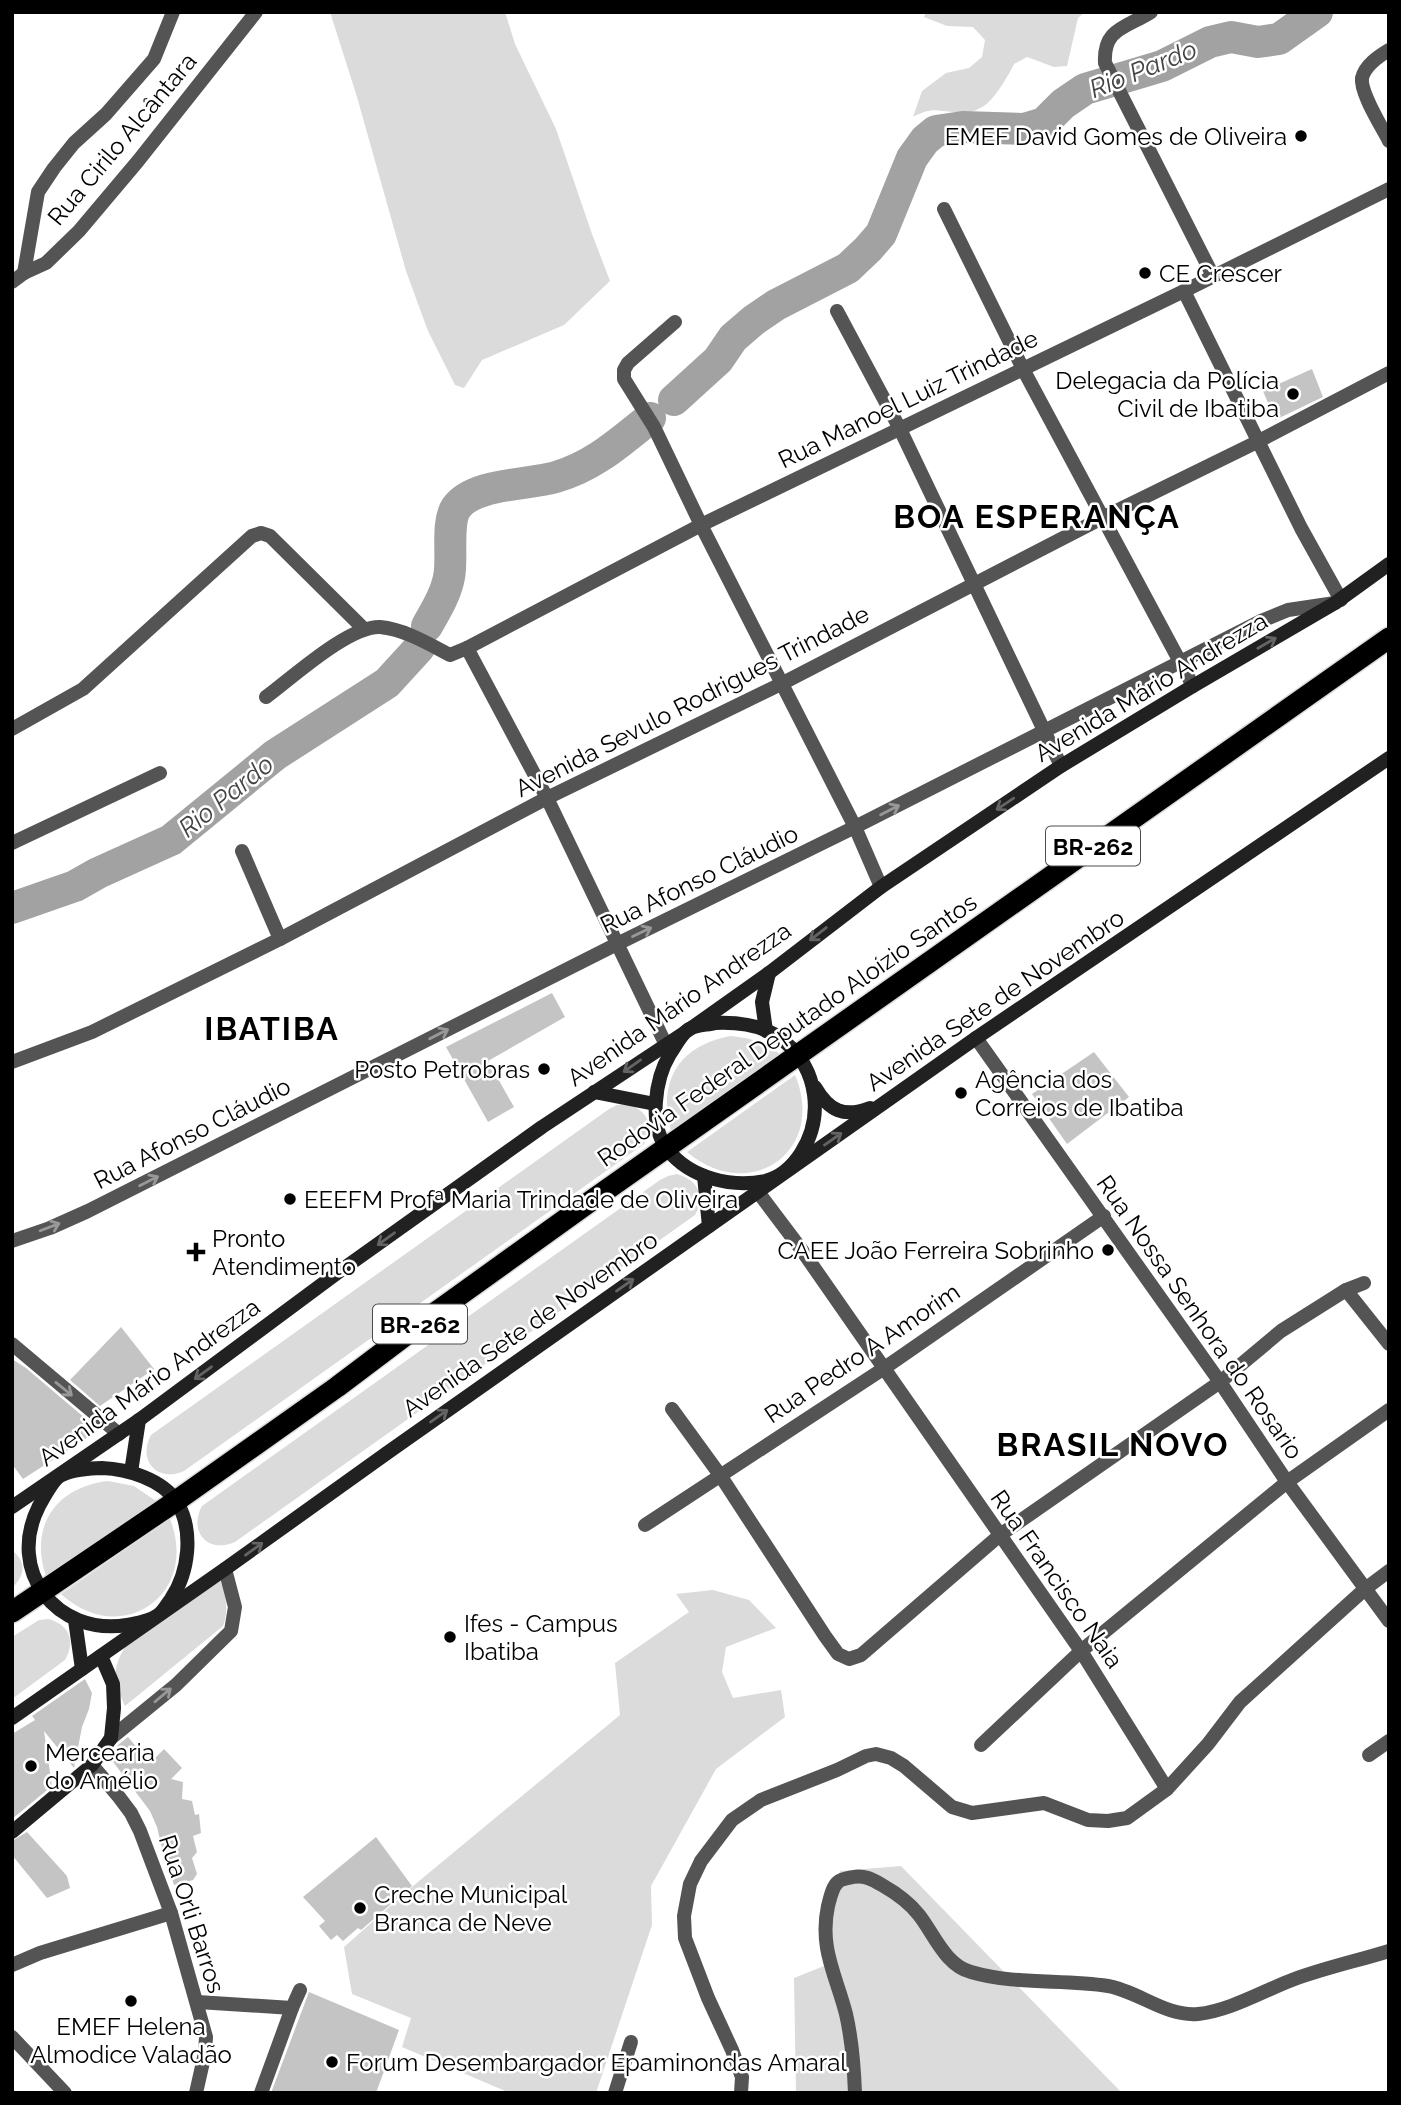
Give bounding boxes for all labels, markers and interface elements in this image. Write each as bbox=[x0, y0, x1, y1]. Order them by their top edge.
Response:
water label: Rio Pardo bbox=[1085, 34, 1201, 104]
street label: Rua Cirilo Alcântara bbox=[41, 47, 203, 231]
place label: EMEF David Gomes de Oliveira bbox=[945, 122, 1287, 151]
marker: EMEF David Gomes de Oliveira bbox=[1293, 128, 1309, 144]
place label: CE Crescer bbox=[1159, 259, 1283, 288]
marker: CE Crescer bbox=[1137, 265, 1153, 281]
street label: Rua Manoel Luiz Trindade bbox=[774, 323, 1042, 475]
place label: Delegacia da Polícia Civil de Ibatiba bbox=[1055, 366, 1279, 423]
marker: Delegacia da Polícia Civil de Ibatiba bbox=[1285, 386, 1301, 402]
district label: BOA ESPERANÇA bbox=[893, 498, 1181, 535]
street label: Avenida Sevulo Rodrigues Trindade bbox=[510, 599, 874, 803]
street label: Avenida Mário Andrezza bbox=[1029, 606, 1273, 768]
one-way arrow bbox=[1256, 636, 1277, 649]
water label: Rio Pardo bbox=[173, 749, 279, 843]
one-way arrow bbox=[996, 797, 1015, 811]
one-way arrow bbox=[879, 802, 900, 816]
street label: Rua Afonso Cláudio bbox=[595, 818, 803, 940]
road number: BR-262 bbox=[1046, 826, 1140, 866]
street label: Rodovia Federal Deputado Aloízio Santos bbox=[592, 887, 982, 1173]
street label: Avenida Sete de Novembro bbox=[861, 903, 1129, 1097]
street label: Avenida Mário Andrezza bbox=[562, 916, 796, 1092]
one-way arrow bbox=[631, 924, 652, 938]
one-way arrow bbox=[810, 927, 828, 942]
district label: IBATIBA bbox=[204, 1010, 340, 1047]
one-way arrow bbox=[428, 1026, 449, 1040]
place label: Posto Petrobras bbox=[354, 1055, 530, 1084]
one-way arrow bbox=[623, 1059, 642, 1073]
marker: Posto Petrobras bbox=[536, 1061, 552, 1077]
place label: Agência dos Correios de Ibatiba bbox=[975, 1065, 1184, 1122]
street label: Rua Afonso Cláudio bbox=[89, 1071, 295, 1195]
marker: Agência dos Correios de Ibatiba bbox=[953, 1085, 969, 1101]
one-way arrow bbox=[823, 1132, 842, 1146]
street label: Rua Nossa Senhora do Rosario bbox=[1091, 1169, 1309, 1465]
one-way arrow bbox=[138, 1173, 159, 1187]
place label: EEEFM Profª Maria Trindade de Oliveira bbox=[304, 1185, 738, 1214]
marker: EEEFM Profª Maria Trindade de Oliveira bbox=[282, 1191, 298, 1207]
one-way arrow bbox=[39, 1220, 61, 1233]
place label: Pronto Atendimento bbox=[212, 1224, 356, 1281]
street label: Avenida Sete de Novembro bbox=[397, 1225, 663, 1423]
one-way arrow bbox=[377, 1231, 396, 1246]
place label: CAEE João Ferreira Sobrinho bbox=[777, 1236, 1094, 1265]
marker: Pronto Atendimento bbox=[186, 1242, 206, 1262]
marker: CAEE João Ferreira Sobrinho bbox=[1100, 1242, 1116, 1258]
street label: Rua Pedro A Amorim bbox=[759, 1277, 965, 1429]
one-way arrow bbox=[615, 1278, 634, 1292]
street label: Avenida Mário Andrezza bbox=[33, 1292, 265, 1472]
road number: BR-262 bbox=[373, 1304, 467, 1344]
one-way arrow bbox=[194, 1366, 212, 1381]
one-way arrow bbox=[55, 1381, 73, 1396]
one-way arrow bbox=[429, 1409, 448, 1423]
district label: BRASIL NOVO bbox=[996, 1426, 1230, 1463]
street label: Rua Francisco Naia bbox=[985, 1484, 1129, 1674]
one-way arrow bbox=[244, 1542, 263, 1556]
place label: Ifes - Campus Ibatiba bbox=[464, 1609, 618, 1666]
marker: Ifes - Campus Ibatiba bbox=[442, 1629, 458, 1645]
one-way arrow bbox=[154, 1687, 172, 1703]
place label: Mercearia do Amélio bbox=[45, 1738, 158, 1795]
marker: Mercearia do Amélio bbox=[23, 1758, 39, 1774]
street label: Rua Orli Barros bbox=[153, 1831, 231, 1997]
place label: Creche Municipal Branca de Neve bbox=[374, 1880, 568, 1937]
marker: Creche Municipal Branca de Neve bbox=[352, 1900, 368, 1916]
marker: EMEF Helena Almodice Valadão bbox=[123, 1993, 139, 2009]
place label: EMEF Helena Almodice Valadão bbox=[30, 2012, 232, 2069]
place label: Forum Desembargador Epaminondas Amaral bbox=[346, 2048, 847, 2077]
marker: Forum Desembargador Epaminondas Amaral bbox=[324, 2054, 340, 2070]

